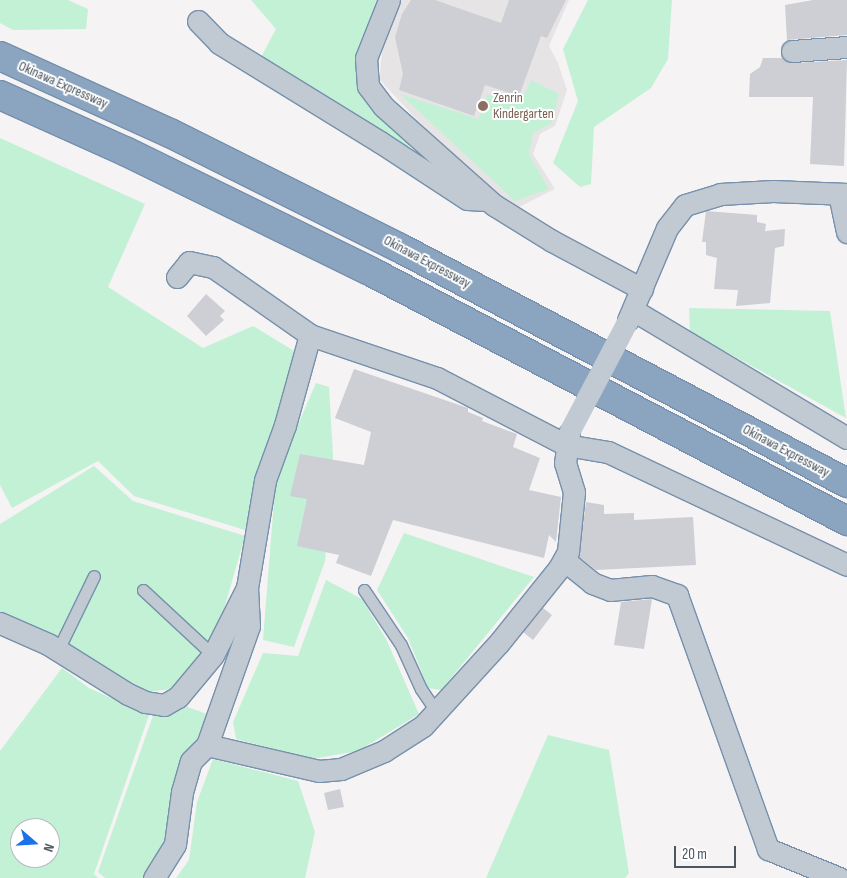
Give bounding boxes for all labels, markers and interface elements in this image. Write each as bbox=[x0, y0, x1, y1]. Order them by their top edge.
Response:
street label: Okinawa Expressway bbox=[16, 58, 110, 112]
place label: Zenrin Kindergarten bbox=[493, 90, 554, 122]
marker: Zenrin Kindergarten bbox=[477, 100, 489, 112]
street label: Okinawa Expressway bbox=[381, 232, 473, 292]
street label: Okinawa Expressway bbox=[740, 421, 832, 481]
north arrow bbox=[10, 818, 60, 868]
scale bar bbox=[677, 836, 740, 868]
text: N bbox=[39, 841, 58, 854]
text: 20 m bbox=[682, 845, 707, 864]

